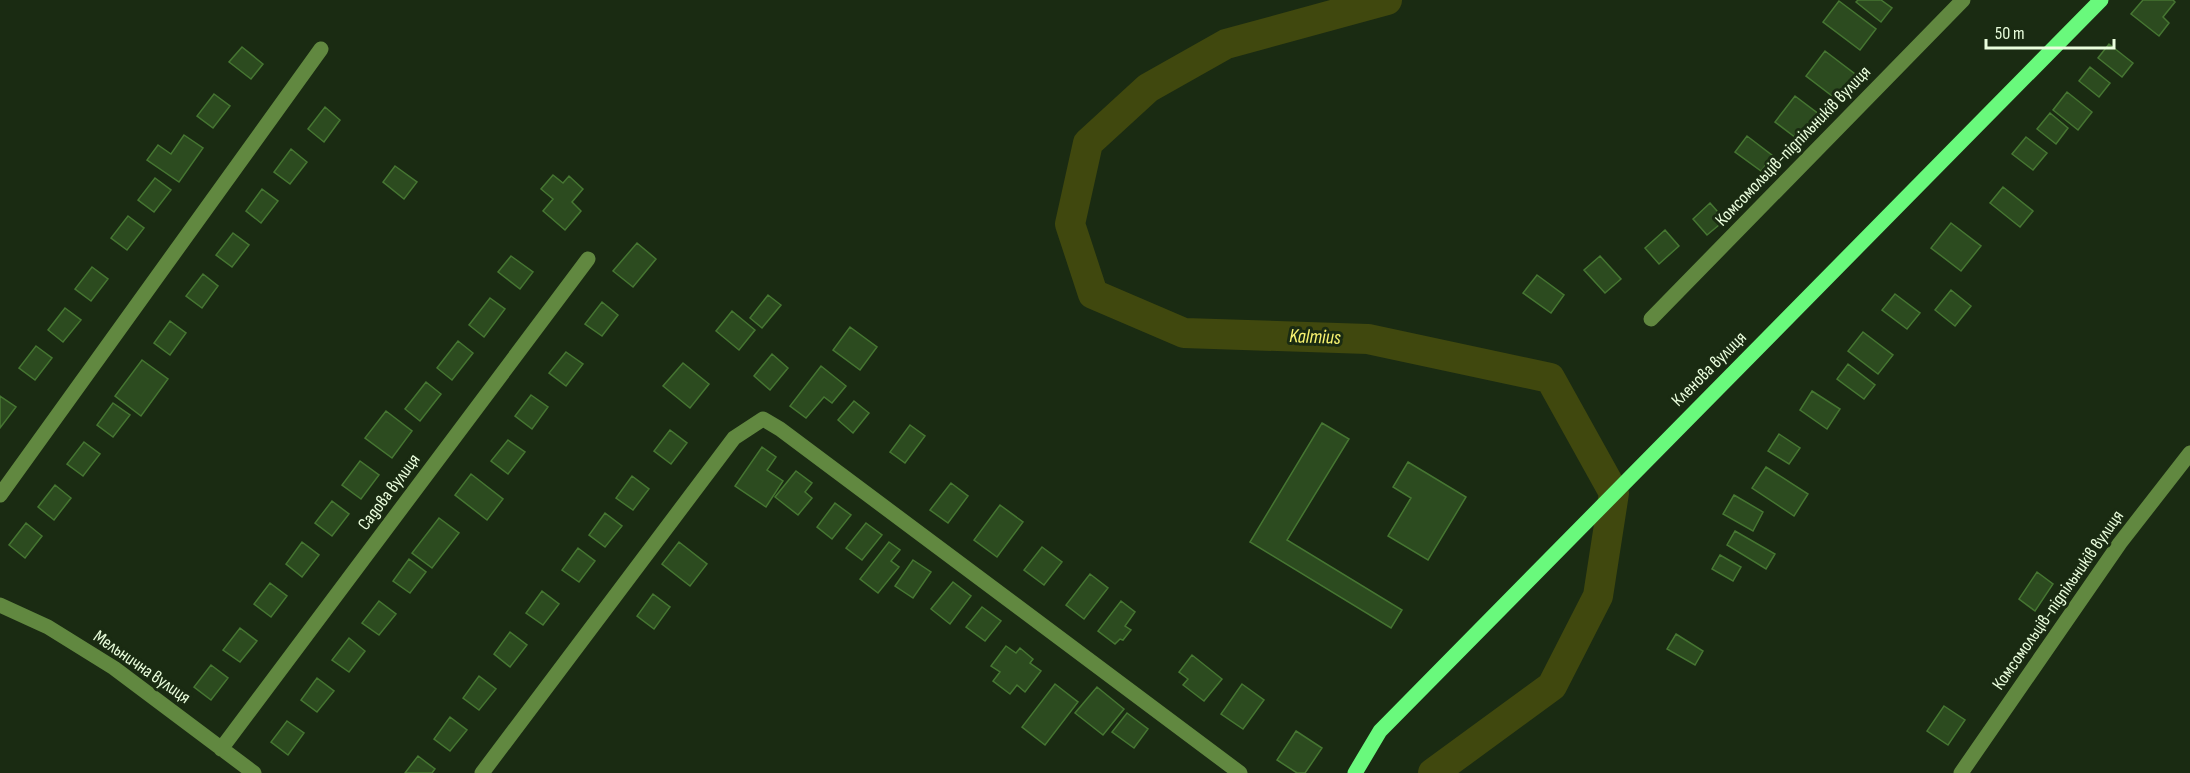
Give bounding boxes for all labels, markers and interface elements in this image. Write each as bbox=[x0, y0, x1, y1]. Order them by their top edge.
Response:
scale bar bbox=[1986, 12, 2114, 50]
text: 50 m bbox=[1995, 23, 2025, 44]
street label: Комсомольців-підпільників вулиця bbox=[1711, 62, 1875, 230]
water label: Kalmius bbox=[1289, 324, 1341, 350]
street label: Кленова вулиця bbox=[1667, 327, 1751, 411]
street label: Садова вулиця bbox=[353, 450, 425, 534]
street label: Комсомольців-підпільників вулиця bbox=[1988, 506, 2128, 694]
street label: Мельнична вулиця bbox=[89, 626, 195, 708]

